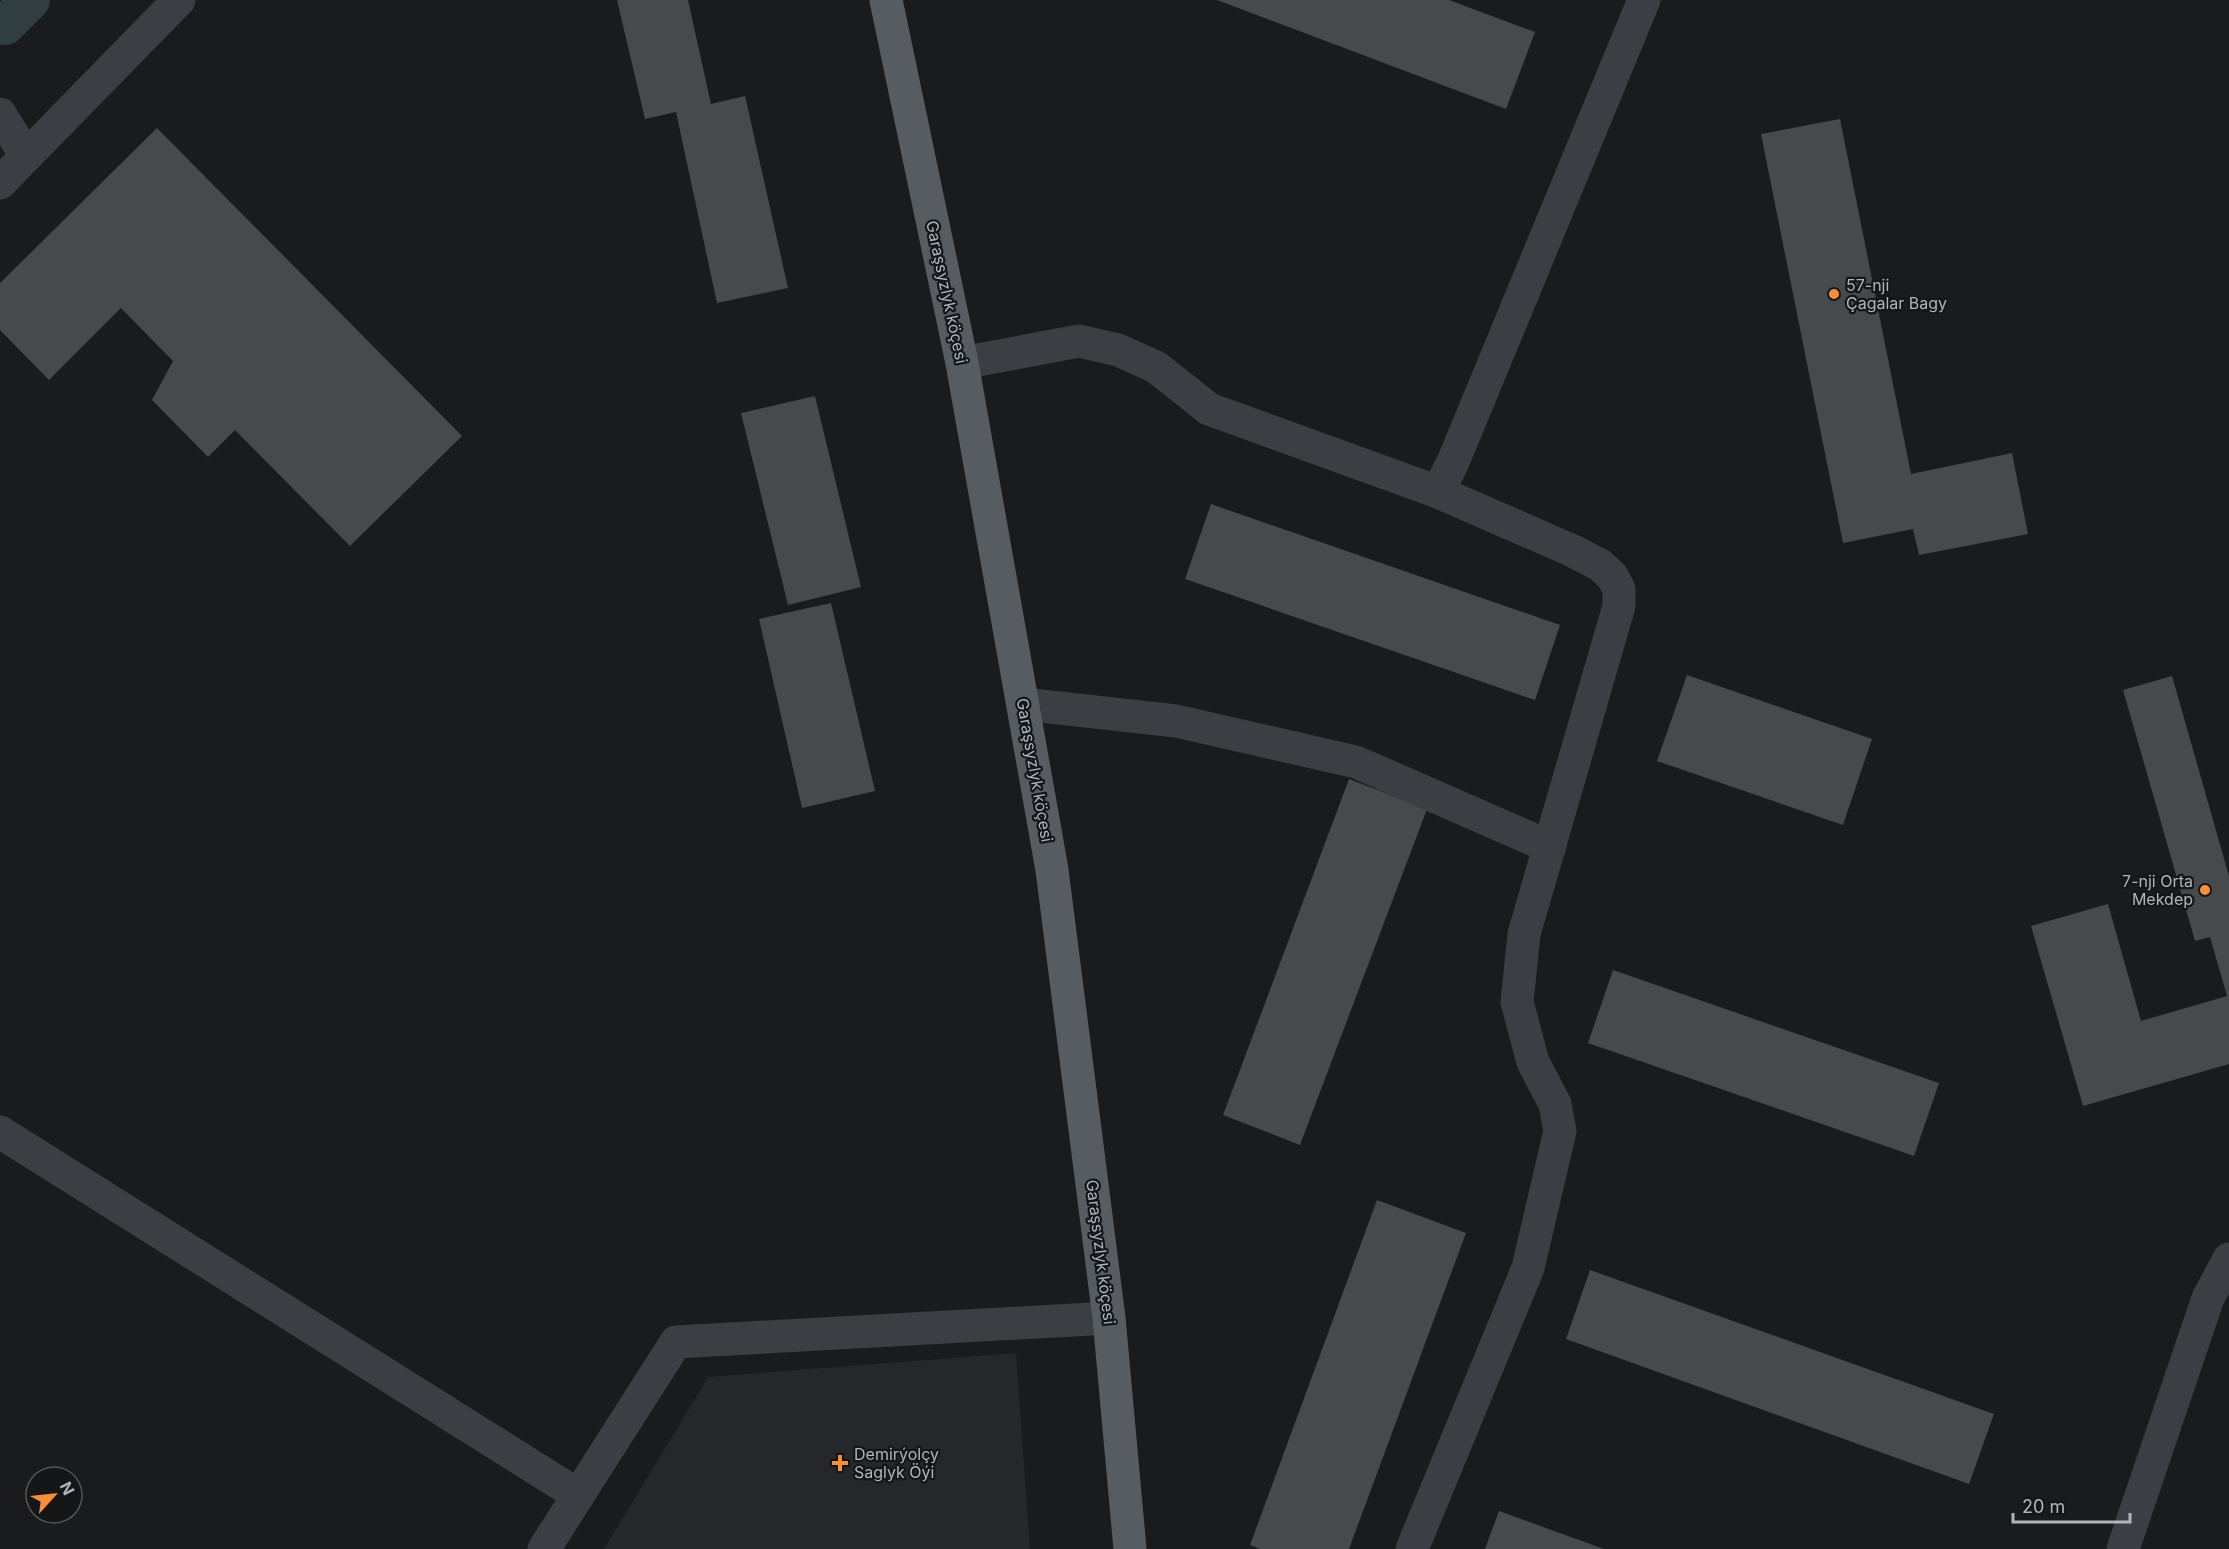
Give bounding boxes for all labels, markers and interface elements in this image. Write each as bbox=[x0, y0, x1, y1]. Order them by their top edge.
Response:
street label: Garaşsyzlyk köçesi bbox=[922, 219, 972, 365]
place label: 57-nji Çagalar Bagy bbox=[1846, 275, 1947, 313]
marker: 57-nji Çagalar Bagy bbox=[1827, 287, 1841, 301]
street label: Garaşsyzlyk köçesi bbox=[1012, 696, 1058, 844]
place label: 7-nji Orta Mekdep bbox=[2122, 871, 2193, 909]
marker: 7-nji Orta Mekdep bbox=[2198, 883, 2212, 897]
street label: Garaşsyzlyk köçesi bbox=[1082, 1178, 1120, 1326]
place label: Demirýolçy Saglyk Öýi bbox=[854, 1444, 939, 1482]
marker: Demirýolçy Saglyk Öýi bbox=[831, 1454, 849, 1472]
north arrow bbox=[24, 1465, 84, 1525]
text: N bbox=[56, 1478, 79, 1498]
scale bar bbox=[2013, 1486, 2130, 1524]
text: 20 m bbox=[2022, 1496, 2065, 1517]

